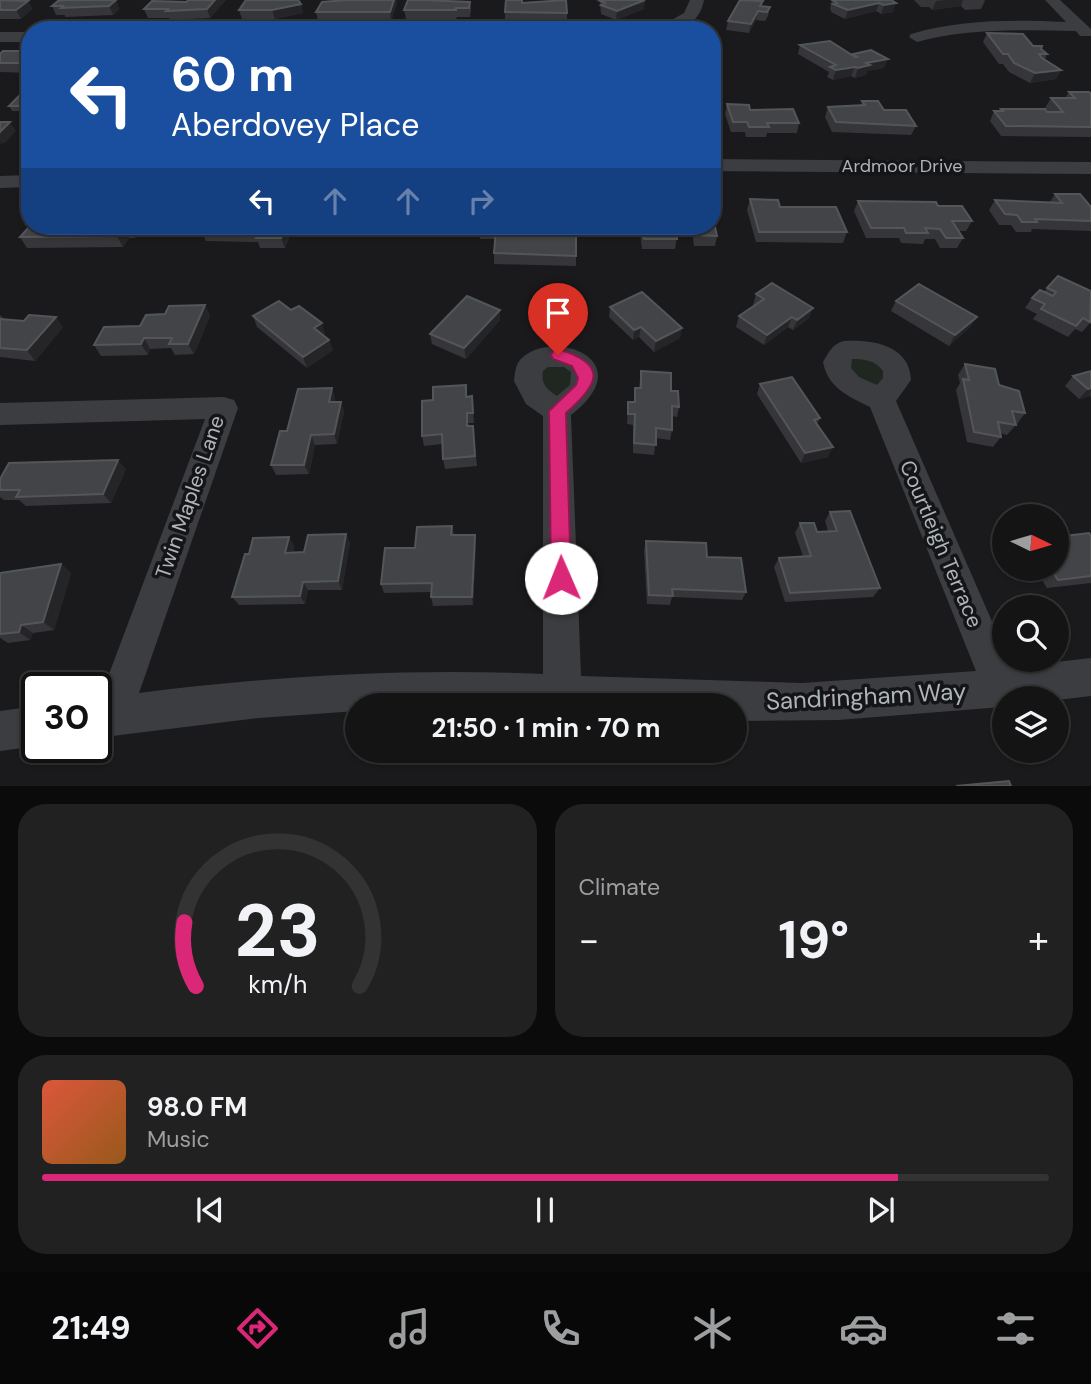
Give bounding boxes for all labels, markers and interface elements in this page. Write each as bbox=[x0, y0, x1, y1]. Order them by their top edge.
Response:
text: 60 m bbox=[171, 42, 294, 106]
icon: left bbox=[56, 49, 147, 140]
text: Aberdovey Place bbox=[171, 104, 419, 146]
street label: Ardmoor Drive bbox=[841, 154, 963, 178]
icon: left bbox=[243, 182, 281, 220]
icon: ahead bbox=[316, 182, 354, 220]
icon: ahead bbox=[389, 182, 427, 220]
icon: right bbox=[462, 182, 500, 220]
pin bbox=[528, 283, 588, 355]
icon: arrive bbox=[539, 294, 577, 332]
street label: Twin Maples Lane bbox=[149, 412, 231, 582]
street label: Courtleigh Terrace bbox=[893, 456, 989, 632]
north arrow bbox=[992, 504, 1069, 581]
map controls bbox=[992, 504, 1069, 763]
position arrow bbox=[524, 541, 598, 615]
button: search bbox=[992, 595, 1069, 672]
speed limit sign: 30 bbox=[21, 672, 112, 763]
street label: Sandringham Way bbox=[765, 675, 967, 717]
button: layers bbox=[992, 686, 1069, 763]
text: 21:50 · 1 min · 70 m bbox=[432, 711, 661, 745]
text: Climate bbox=[579, 872, 660, 902]
text: 23 bbox=[234, 885, 320, 980]
text: 19° bbox=[778, 906, 849, 974]
text: − bbox=[579, 915, 599, 965]
text: + bbox=[1028, 915, 1049, 965]
text: km/h bbox=[248, 968, 307, 1001]
text: 98.0 FM bbox=[147, 1090, 247, 1124]
text: Music bbox=[147, 1124, 210, 1154]
icon: previous bbox=[191, 1191, 229, 1229]
icon: pause bbox=[526, 1191, 564, 1229]
icon: next bbox=[862, 1191, 900, 1229]
icon: directions bbox=[233, 1304, 282, 1353]
icon: music bbox=[385, 1304, 434, 1353]
icon: phone bbox=[536, 1304, 585, 1353]
icon: climate bbox=[688, 1304, 737, 1353]
icon: car bbox=[839, 1304, 888, 1353]
icon: filters bbox=[991, 1304, 1040, 1353]
text: 21:49 bbox=[51, 1307, 131, 1349]

